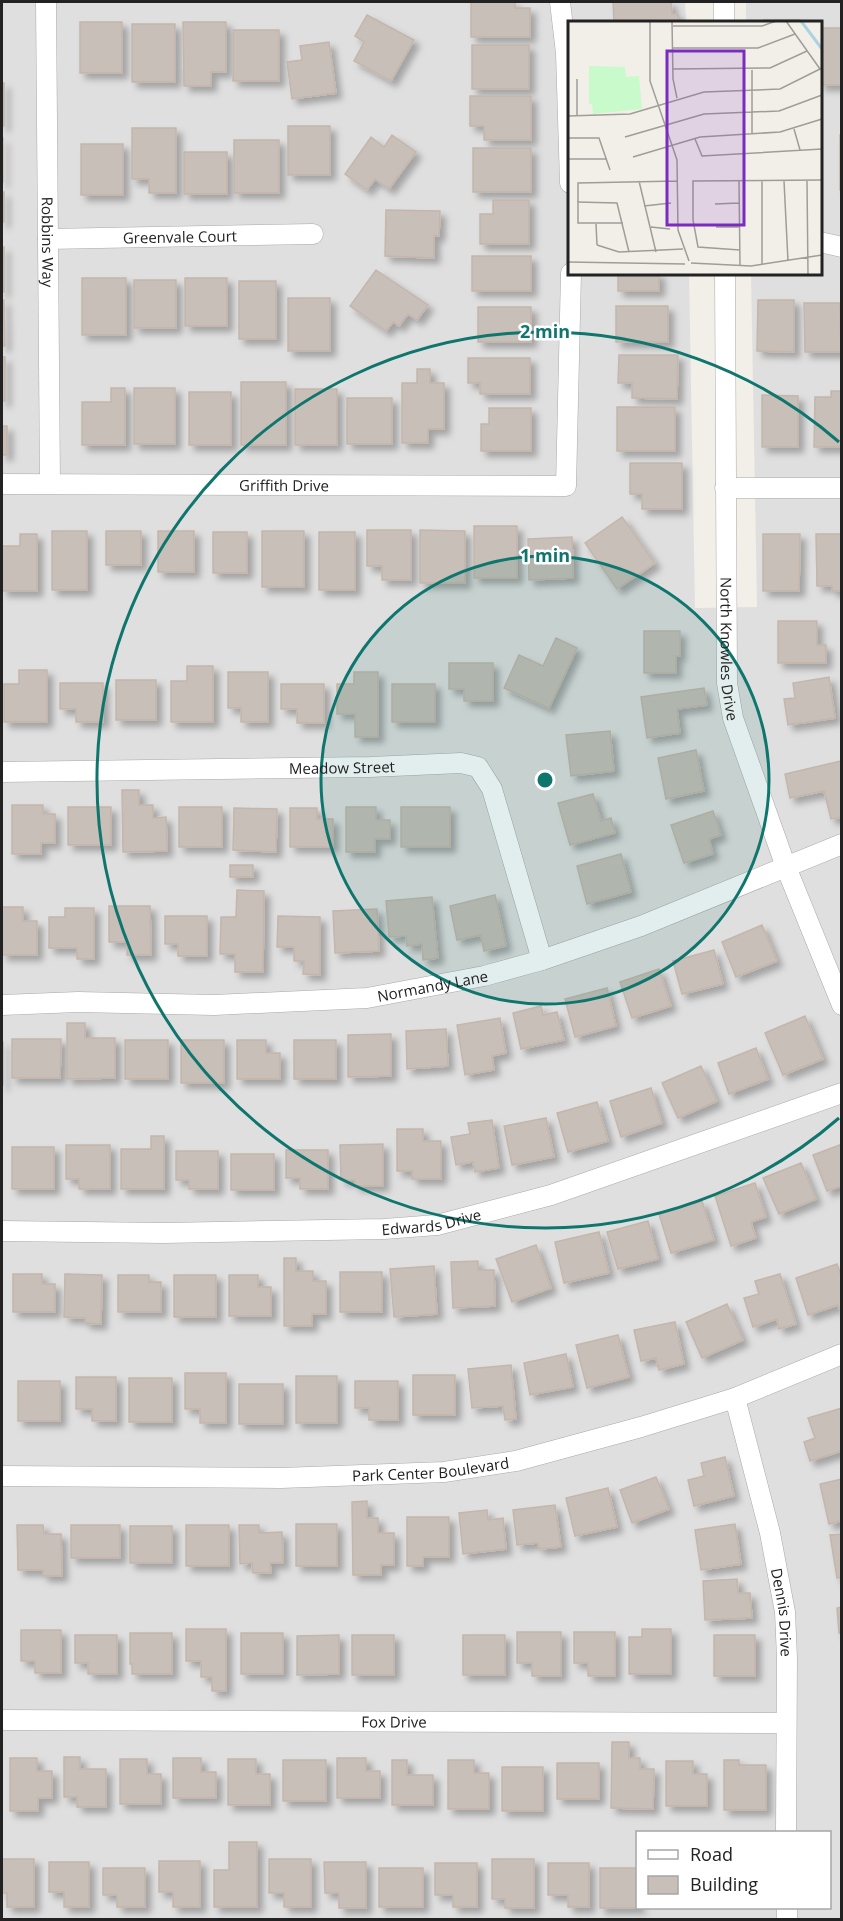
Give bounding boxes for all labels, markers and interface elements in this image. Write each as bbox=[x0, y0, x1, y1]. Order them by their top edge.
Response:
inset map bbox=[568, 21, 822, 274]
street label: Robbins Way bbox=[38, 197, 58, 288]
street label: Greenvale Court bbox=[123, 225, 237, 248]
text: 2 min bbox=[520, 319, 570, 343]
street label: Griffith Drive bbox=[239, 475, 329, 495]
text: 1 min bbox=[520, 543, 570, 567]
street label: North Knowles Drive bbox=[716, 577, 743, 722]
street label: Meadow Street bbox=[289, 756, 395, 778]
centre of rings bbox=[535, 770, 555, 790]
street label: Normandy Lane bbox=[376, 965, 490, 1006]
street label: Edwards Drive bbox=[381, 1204, 483, 1239]
street label: Park Center Boulevard bbox=[352, 1452, 510, 1485]
street label: Dennis Drive bbox=[767, 1566, 797, 1657]
street label: Fox Drive bbox=[361, 1711, 427, 1732]
legend bbox=[636, 1831, 831, 1909]
text: Road bbox=[690, 1842, 733, 1866]
text: Building bbox=[690, 1872, 758, 1896]

